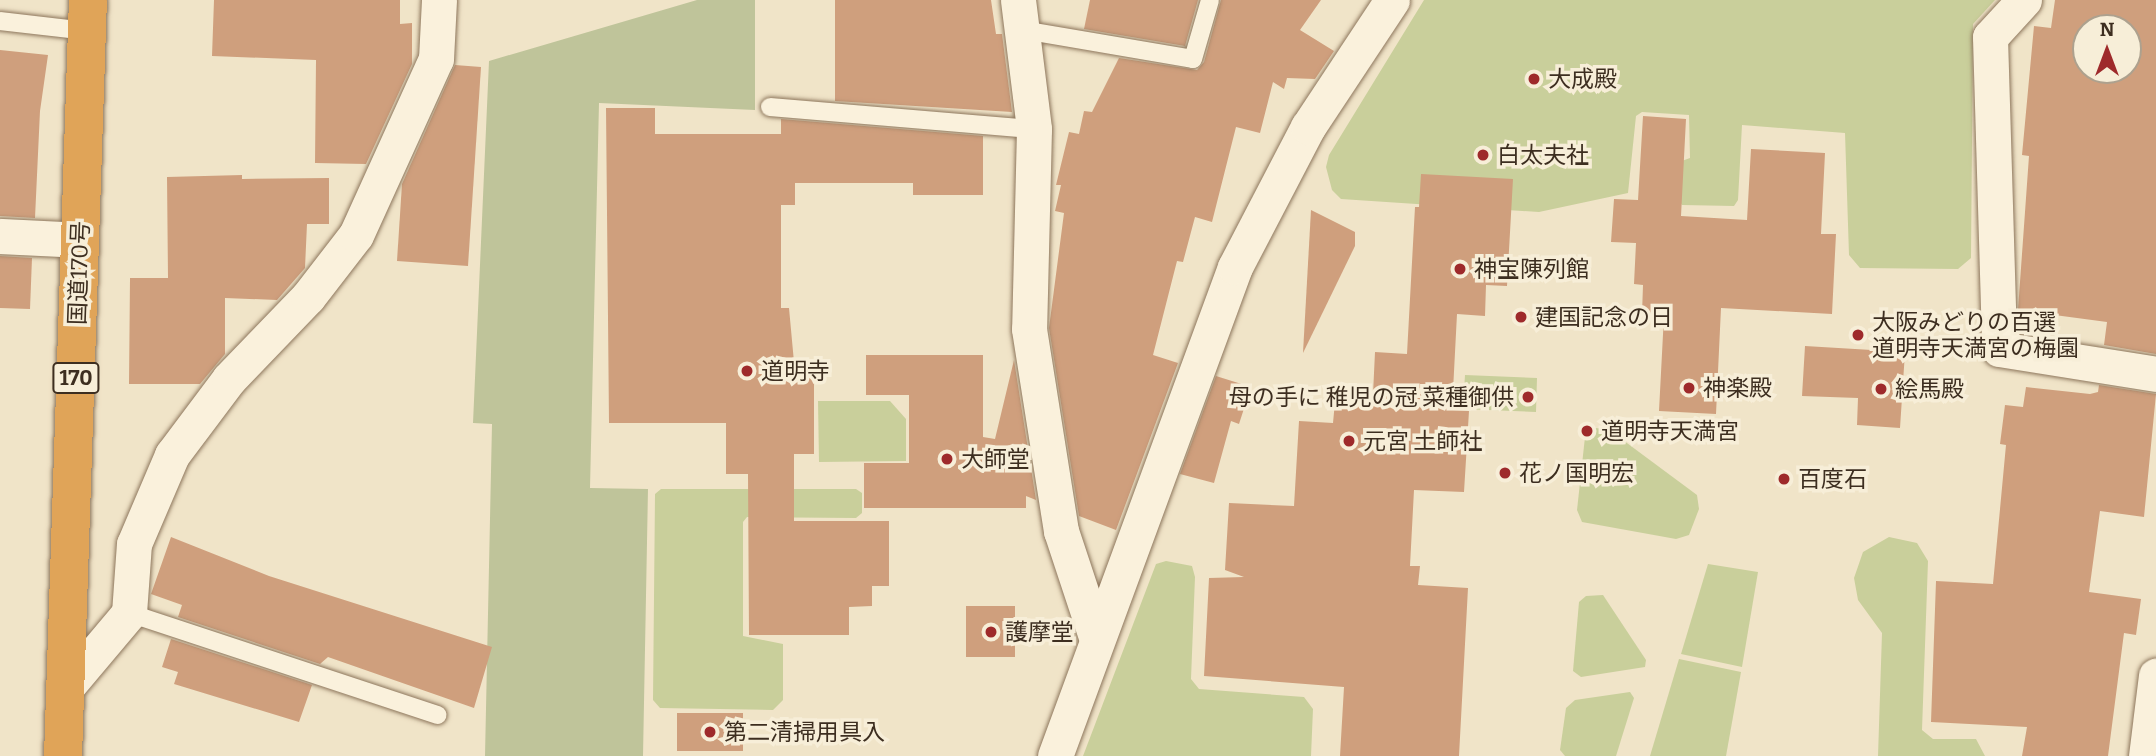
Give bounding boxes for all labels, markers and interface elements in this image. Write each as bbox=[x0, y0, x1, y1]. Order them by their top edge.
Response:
north arrow bbox=[2072, 14, 2142, 84]
text: N bbox=[2100, 18, 2114, 41]
place label: 大成殿 bbox=[1548, 65, 1617, 93]
marker: 大成殿 bbox=[1526, 71, 1542, 87]
place label: 白太夫社 bbox=[1497, 141, 1589, 169]
marker: 白太夫社 bbox=[1475, 147, 1491, 163]
street label: 国道170号 bbox=[63, 221, 95, 325]
place label: 神宝陳列館 bbox=[1474, 255, 1589, 283]
marker: 神宝陳列館 bbox=[1452, 261, 1468, 277]
place label: 建国記念の日 bbox=[1535, 303, 1673, 331]
place label: 大阪みどりの百選 道明寺天満宮の梅園 bbox=[1872, 308, 2079, 362]
marker: 建国記念の日 bbox=[1513, 309, 1529, 325]
marker: 大阪みどりの百選 道明寺天満宮の梅園 bbox=[1850, 327, 1866, 343]
place label: 道明寺 bbox=[761, 357, 830, 385]
road number: 170 bbox=[52, 360, 100, 396]
marker: 道明寺 bbox=[739, 363, 755, 379]
place label: 神楽殿 bbox=[1703, 374, 1772, 402]
place label: 絵馬殿 bbox=[1895, 375, 1964, 403]
marker: 神楽殿 bbox=[1681, 380, 1697, 396]
marker: 絵馬殿 bbox=[1873, 381, 1889, 397]
place label: 母の手に 稚児の冠 菜種御供 bbox=[1229, 383, 1514, 411]
marker: 母の手に 稚児の冠 菜種御供 bbox=[1520, 389, 1536, 405]
place label: 道明寺天満宮 bbox=[1601, 417, 1739, 445]
marker: 道明寺天満宮 bbox=[1579, 423, 1595, 439]
place label: 元宮 土師社 bbox=[1363, 427, 1483, 455]
marker: 元宮 土師社 bbox=[1341, 433, 1357, 449]
place label: 大師堂 bbox=[961, 445, 1030, 473]
marker: 大師堂 bbox=[939, 451, 955, 467]
place label: 花ノ国明宏 bbox=[1519, 459, 1634, 487]
marker: 花ノ国明宏 bbox=[1497, 465, 1513, 481]
place label: 百度石 bbox=[1798, 465, 1867, 493]
marker: 百度石 bbox=[1776, 471, 1792, 487]
place label: 護摩堂 bbox=[1005, 618, 1074, 646]
marker: 護摩堂 bbox=[983, 624, 999, 640]
place label: 第二清掃用具入 bbox=[724, 718, 885, 746]
marker: 第二清掃用具入 bbox=[702, 724, 718, 740]

